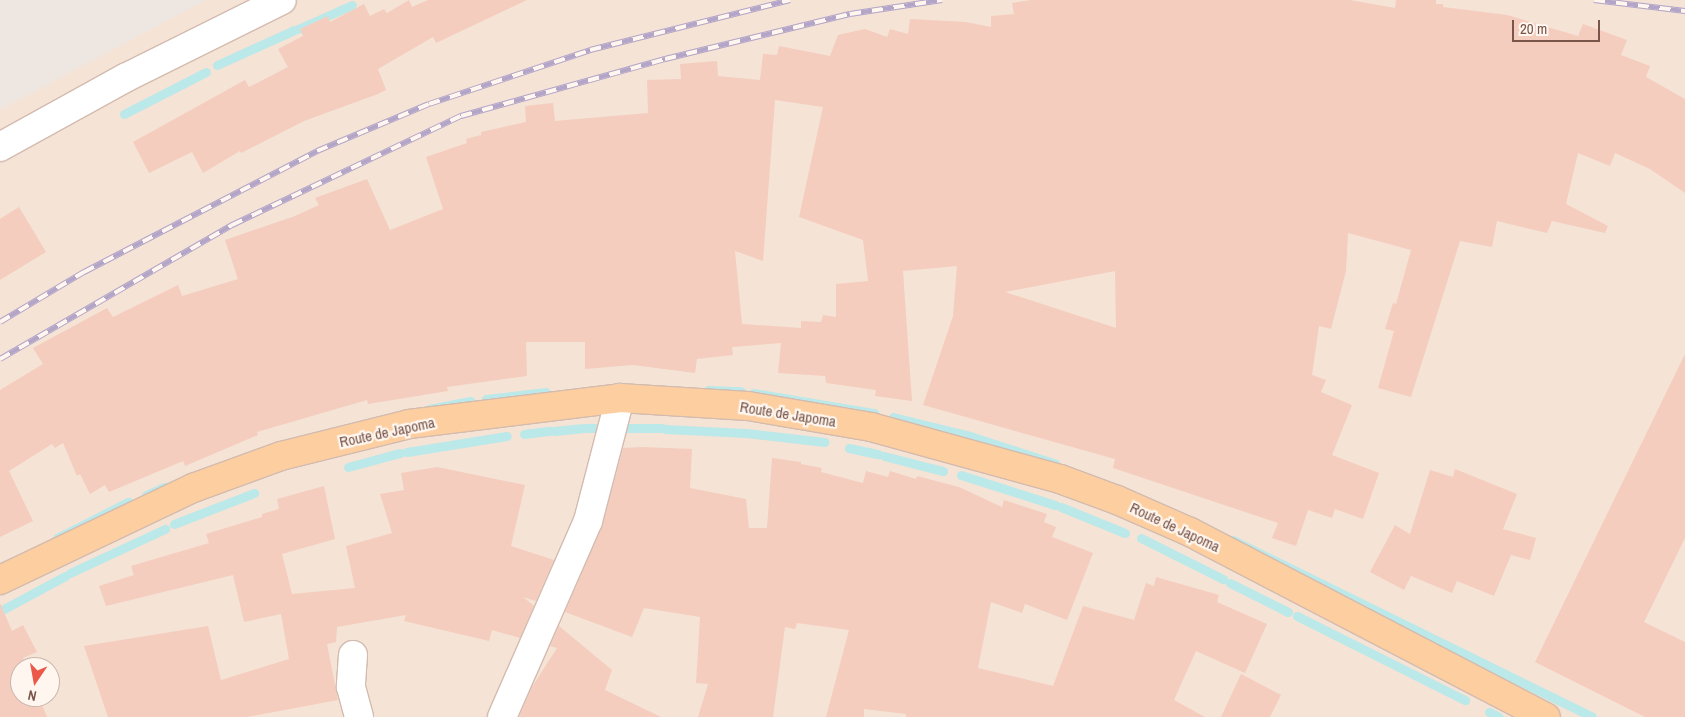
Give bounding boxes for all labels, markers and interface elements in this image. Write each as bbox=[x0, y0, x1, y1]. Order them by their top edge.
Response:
scale bar bbox=[1515, 10, 1602, 42]
text: 20 m bbox=[1520, 18, 1547, 39]
street label: Route de Japoma bbox=[739, 398, 837, 430]
street label: Route de Japoma bbox=[338, 413, 436, 451]
street label: Route de Japoma bbox=[1127, 498, 1223, 556]
north arrow bbox=[10, 657, 60, 707]
text: N bbox=[26, 686, 38, 705]

